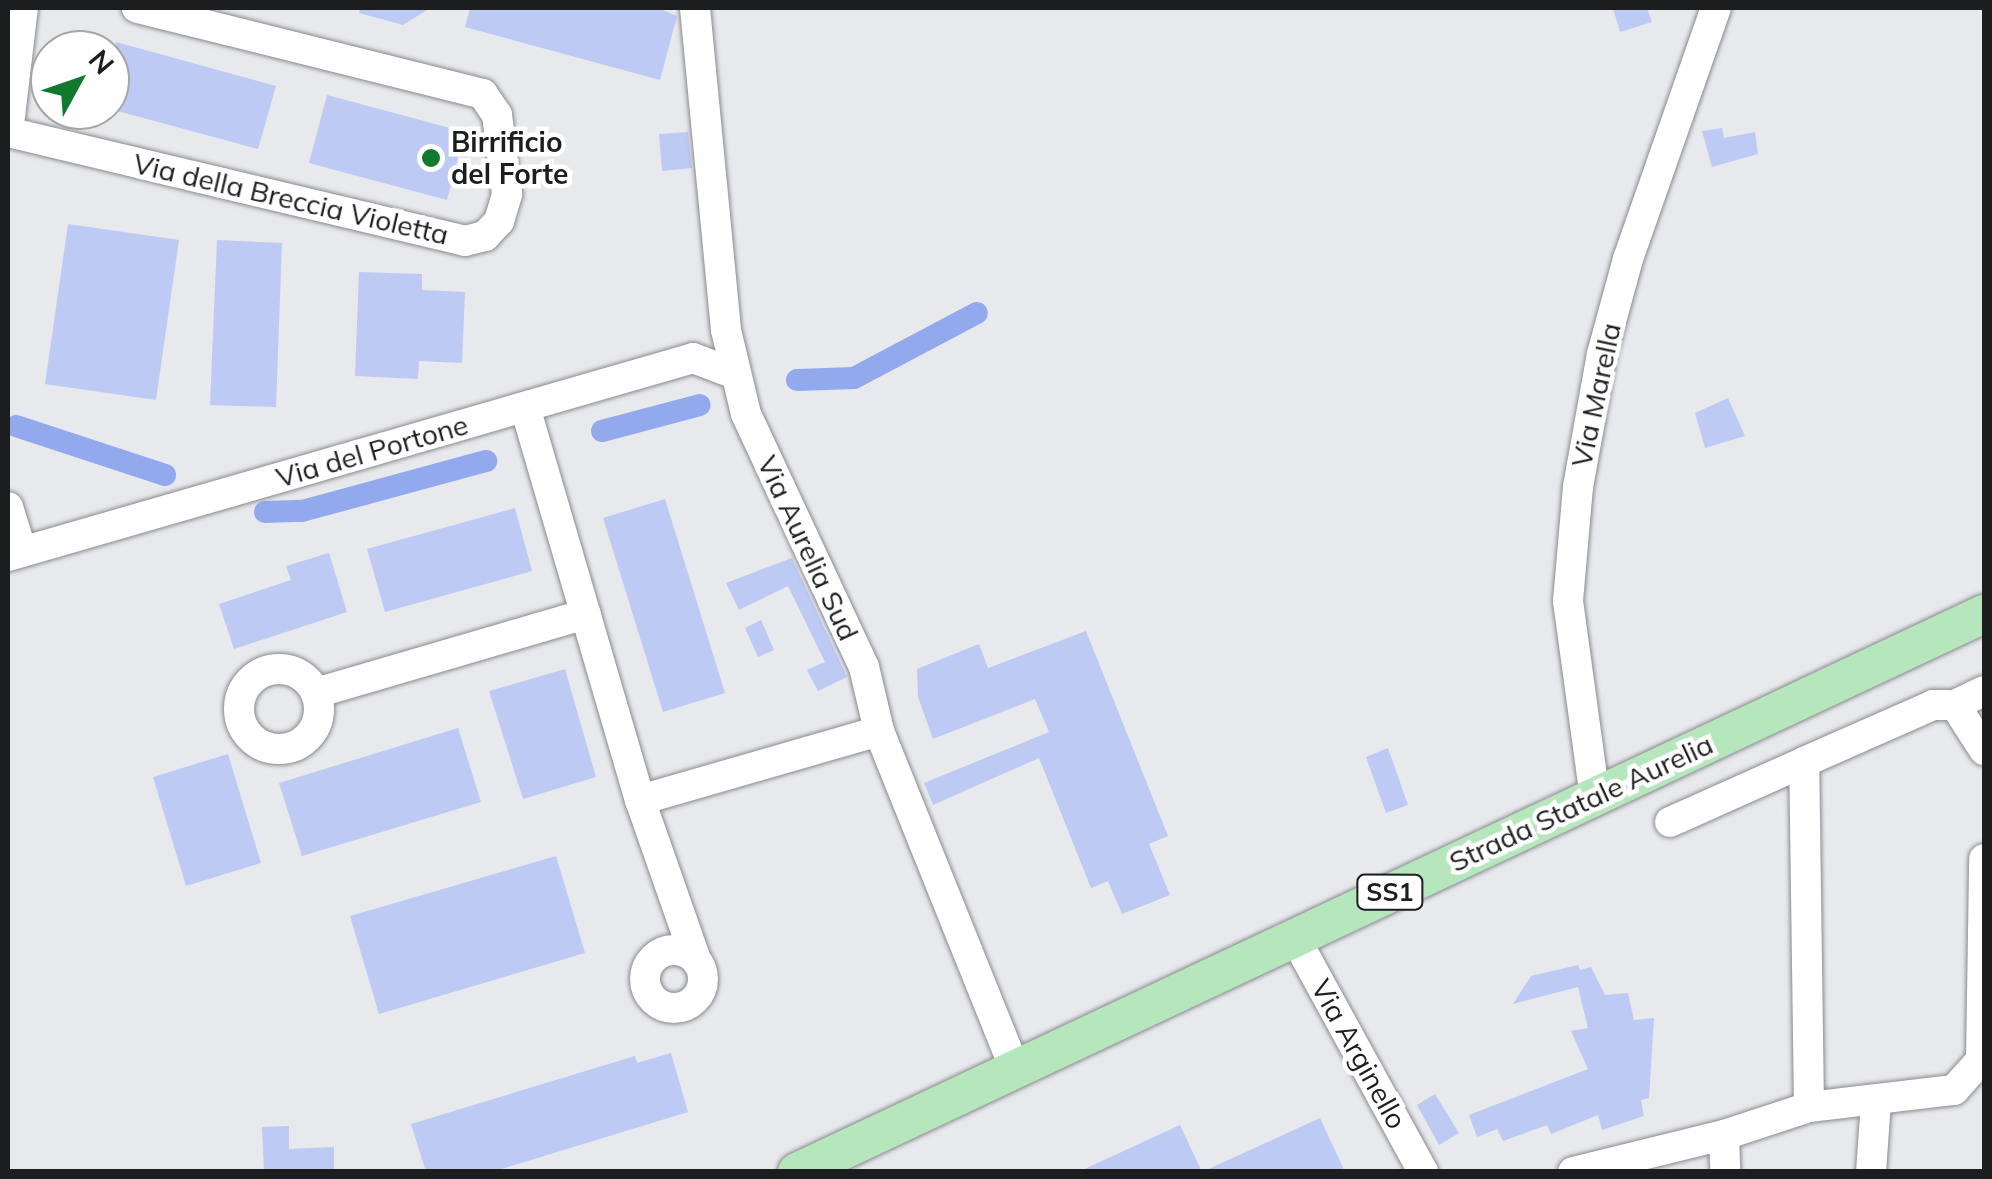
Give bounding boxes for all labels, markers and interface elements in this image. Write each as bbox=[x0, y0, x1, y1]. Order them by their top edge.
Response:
north arrow bbox=[30, 30, 130, 130]
text: N bbox=[82, 42, 122, 81]
place label: Birrificio del Forte bbox=[451, 125, 568, 191]
street label: Via della Breccia Violetta bbox=[130, 146, 452, 252]
marker: Birrificio del Forte bbox=[420, 147, 442, 169]
street label: Via Marella bbox=[1564, 320, 1628, 470]
street label: Via del Portone bbox=[272, 408, 472, 494]
street label: Via Aurelia Sud bbox=[750, 450, 866, 646]
street label: Strada Statale Aurelia bbox=[1444, 727, 1718, 879]
road number: SS1 bbox=[1355, 872, 1425, 912]
street label: Via Arginello bbox=[1304, 974, 1414, 1134]

